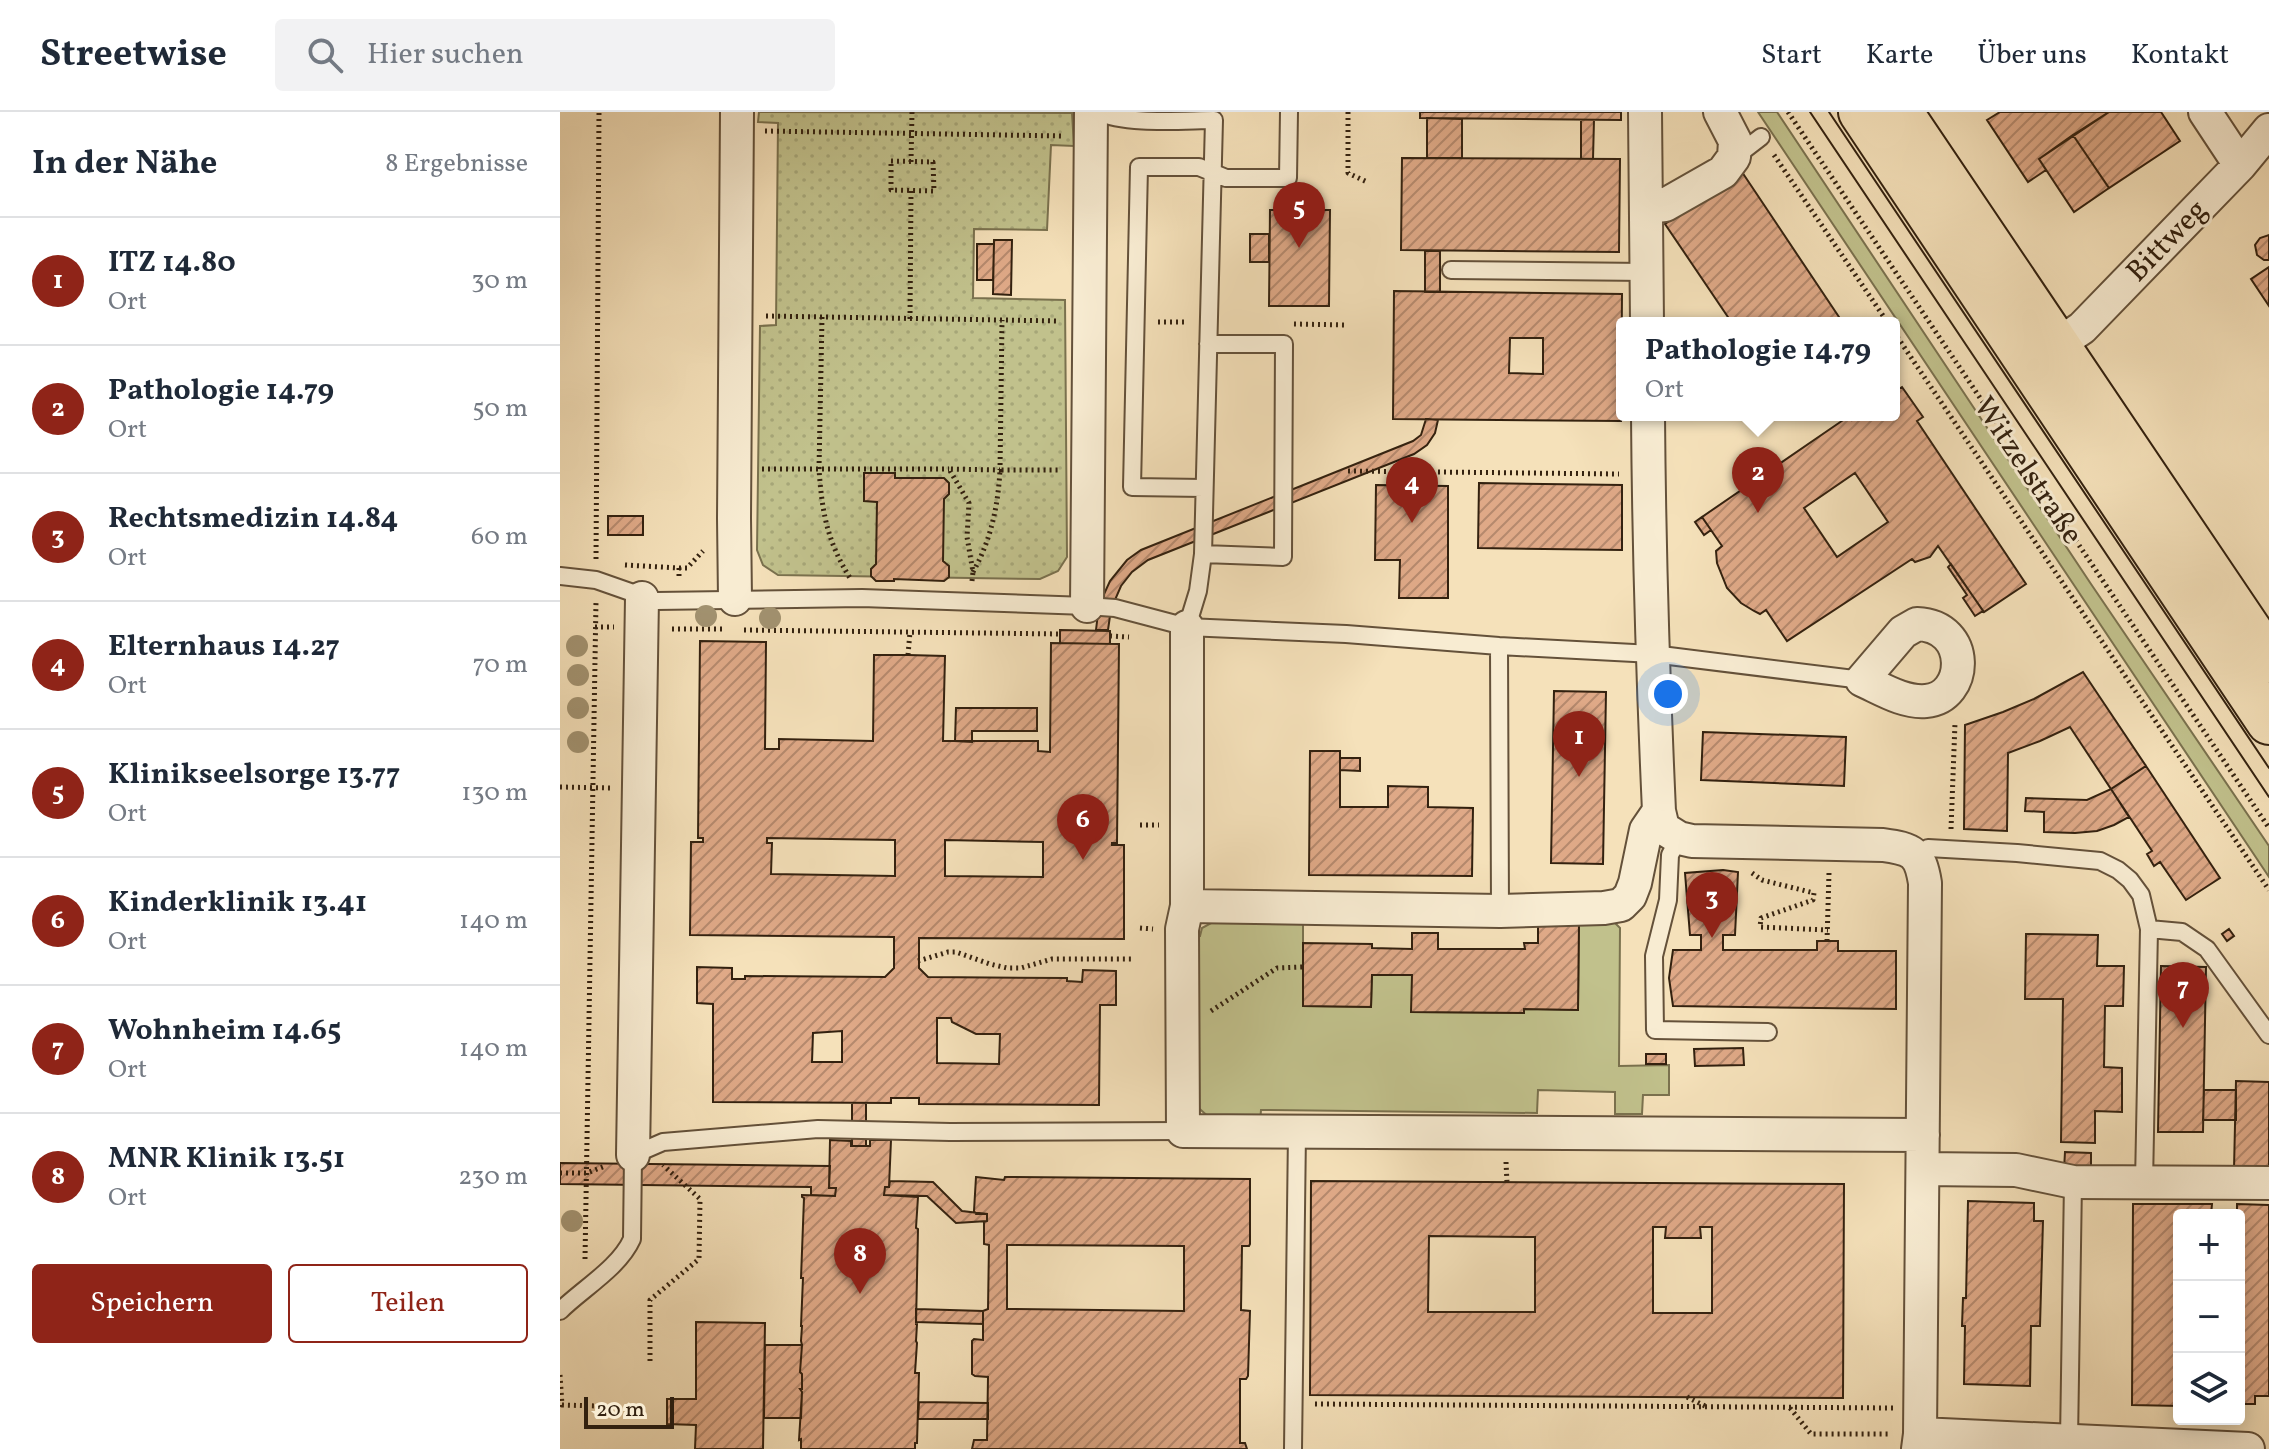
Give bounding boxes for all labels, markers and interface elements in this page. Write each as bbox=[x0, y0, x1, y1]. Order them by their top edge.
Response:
search box bbox=[275, 19, 835, 91]
text: Streetwise bbox=[40, 29, 227, 82]
icon: search bbox=[303, 33, 347, 77]
text: Hier suchen bbox=[367, 34, 524, 76]
text: Start bbox=[1761, 36, 1822, 75]
text: Karte bbox=[1866, 36, 1933, 75]
text: Über uns bbox=[1977, 36, 2087, 75]
text: Kontakt bbox=[2131, 36, 2229, 75]
text: In der Nähe bbox=[32, 141, 217, 188]
text: 8 Ergebnisse bbox=[385, 146, 528, 182]
pin: 5 bbox=[1273, 182, 1325, 248]
street label: Bittweg bbox=[2117, 190, 2218, 292]
text: ITZ 14.80 bbox=[108, 242, 236, 284]
text: 1 bbox=[53, 263, 63, 299]
text: 30 m bbox=[471, 263, 528, 299]
text: Ort bbox=[108, 284, 147, 320]
popup bbox=[1616, 317, 1900, 421]
text: Pathologie 14.79 bbox=[1645, 330, 1871, 372]
text: Pathologie 14.79 bbox=[108, 370, 334, 412]
text: Ort bbox=[1645, 372, 1684, 408]
street label: Witzelstraße bbox=[1962, 389, 2092, 553]
text: 2 bbox=[51, 391, 65, 427]
text: 50 m bbox=[472, 391, 528, 427]
text: Ort bbox=[108, 412, 147, 448]
pin: 2 bbox=[1732, 447, 1784, 513]
pin: 4 bbox=[1386, 457, 1438, 523]
text: Rechtsmedizin 14.84 bbox=[108, 498, 399, 540]
text: 3 bbox=[51, 519, 65, 555]
text: 60 m bbox=[471, 519, 528, 555]
text: Ort bbox=[108, 540, 147, 576]
text: Elternhaus 14.27 bbox=[108, 626, 340, 668]
text: 4 bbox=[50, 647, 66, 683]
text: 70 m bbox=[473, 647, 528, 683]
text: Ort bbox=[108, 668, 147, 704]
your location bbox=[1648, 674, 1688, 714]
pin: 1 bbox=[1553, 711, 1605, 777]
text: Klinikseelsorge 13.77 bbox=[108, 754, 400, 796]
text: 5 bbox=[52, 775, 64, 811]
text: 130 m bbox=[461, 775, 528, 811]
pin: 6 bbox=[1057, 794, 1109, 860]
text: Ort bbox=[108, 796, 147, 832]
pin: 3 bbox=[1686, 872, 1738, 938]
text: Kinderklinik 13.41 bbox=[108, 882, 367, 924]
text: 6 bbox=[51, 903, 65, 939]
text: 140 m bbox=[459, 903, 528, 939]
text: Ort bbox=[108, 924, 147, 960]
pin: 7 bbox=[2157, 962, 2209, 1028]
text: Wohnheim 14.65 bbox=[108, 1010, 342, 1052]
text: 7 bbox=[52, 1031, 64, 1067]
text: 140 m bbox=[459, 1031, 528, 1067]
text: Ort bbox=[108, 1052, 147, 1088]
text: MNR Klinik 13.51 bbox=[108, 1138, 345, 1180]
text: 8 bbox=[51, 1159, 65, 1195]
text: 230 m bbox=[458, 1159, 528, 1195]
text: Ort bbox=[108, 1180, 147, 1216]
map controls bbox=[2173, 1209, 2245, 1425]
button: + bbox=[2173, 1209, 2245, 1281]
pin: 8 bbox=[834, 1228, 886, 1294]
button: Speichern bbox=[32, 1264, 272, 1343]
button: Teilen bbox=[288, 1264, 528, 1343]
button: − bbox=[2173, 1281, 2245, 1353]
button: layers bbox=[2173, 1353, 2245, 1425]
scale bar bbox=[584, 1393, 674, 1429]
text: 20 m bbox=[596, 1395, 645, 1426]

